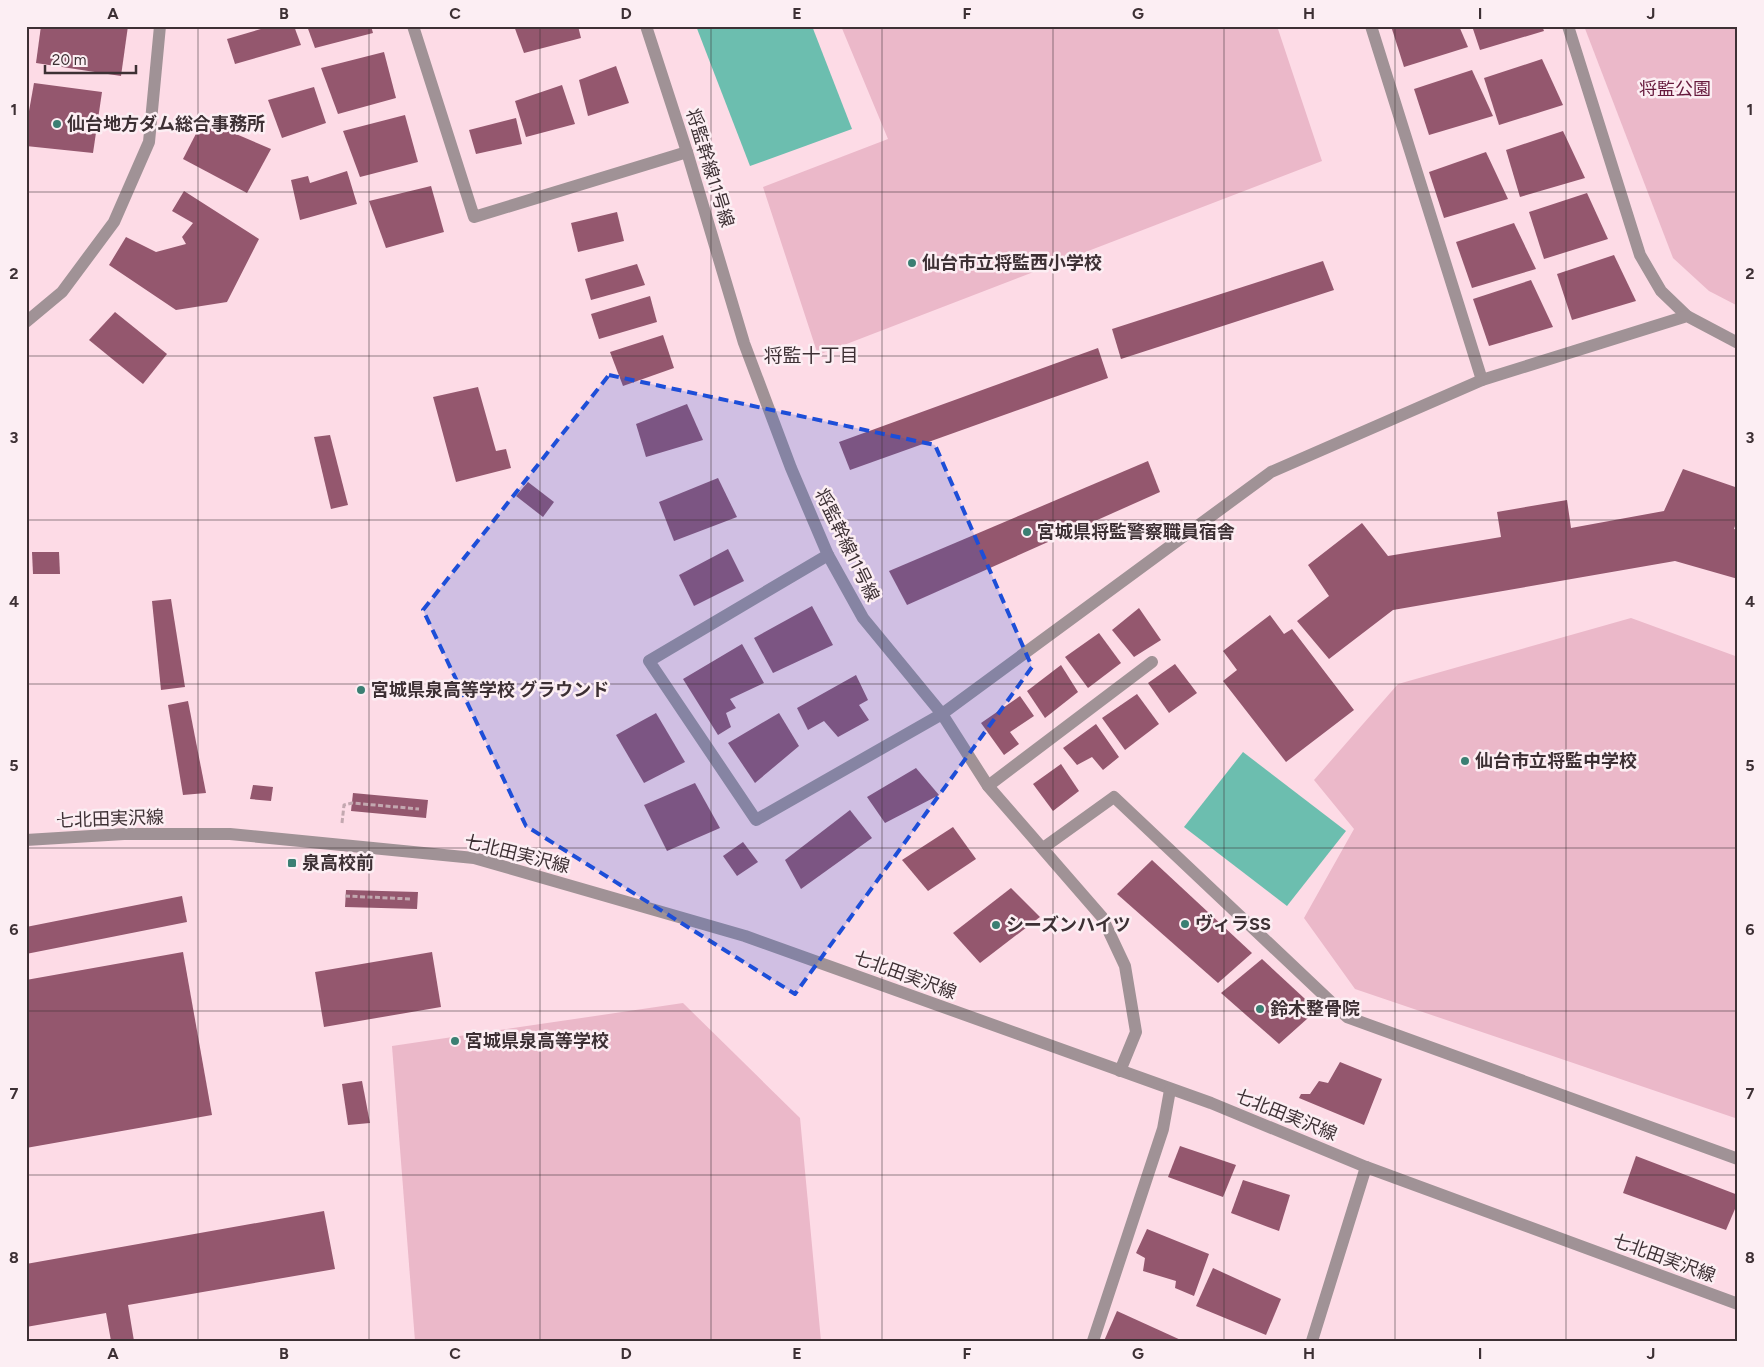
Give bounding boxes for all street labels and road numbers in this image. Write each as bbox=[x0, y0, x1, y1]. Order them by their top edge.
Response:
street label: 将監幹線11号線 bbox=[682, 106, 738, 230]
street label: 将監幹線11号線 bbox=[810, 485, 884, 605]
street label: 七北田実沢線 bbox=[56, 806, 164, 832]
street label: 七北田実沢線 bbox=[462, 830, 572, 878]
street label: 七北田実沢線 bbox=[850, 946, 960, 1004]
street label: 七北田実沢線 bbox=[1232, 1085, 1340, 1145]
street label: 七北田実沢線 bbox=[1609, 1229, 1719, 1287]

